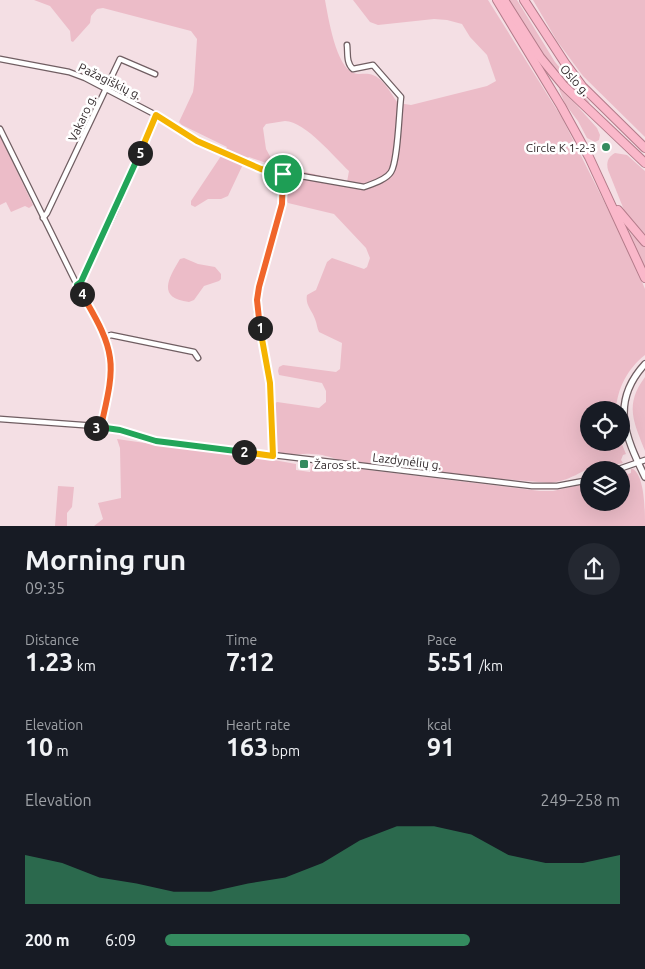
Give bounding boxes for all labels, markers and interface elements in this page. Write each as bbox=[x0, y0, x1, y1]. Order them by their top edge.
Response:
street label: Pažagiškių g. bbox=[76, 60, 144, 102]
street label: Oslo g. bbox=[558, 62, 592, 98]
street label: Vakaro g. bbox=[66, 93, 98, 143]
pin: 5 bbox=[128, 140, 152, 166]
place label: Circle K 1-2-3 bbox=[526, 141, 596, 154]
marker: Circle K 1-2-3 bbox=[600, 141, 612, 153]
text: 5 bbox=[137, 145, 144, 161]
pin bbox=[262, 153, 304, 195]
icon: arrive bbox=[269, 160, 297, 188]
pin: 4 bbox=[70, 282, 94, 306]
text: 4 bbox=[79, 286, 86, 302]
pin: 1 bbox=[248, 316, 272, 340]
text: 1 bbox=[257, 320, 264, 336]
map controls bbox=[580, 401, 630, 511]
button: locate bbox=[580, 401, 630, 451]
pin: 3 bbox=[84, 416, 108, 440]
text: 3 bbox=[93, 420, 100, 436]
pin: 2 bbox=[232, 440, 256, 464]
text: 2 bbox=[241, 444, 248, 460]
street label: Lazdynėlių g. bbox=[372, 450, 442, 472]
marker: Žaros st. bbox=[298, 458, 310, 470]
place label: Žaros st. bbox=[314, 458, 360, 471]
button: layers bbox=[580, 461, 630, 511]
button: share bbox=[568, 543, 620, 595]
text: Morning run bbox=[25, 544, 186, 575]
text: 09:35 bbox=[25, 579, 65, 597]
text: Distance bbox=[25, 632, 79, 648]
text: Time bbox=[226, 632, 257, 648]
text: Pace bbox=[427, 632, 457, 648]
text: 1.23 bbox=[25, 648, 73, 676]
text: 7:12 bbox=[226, 648, 274, 676]
text: 5:51 bbox=[427, 648, 475, 676]
text: km bbox=[73, 658, 96, 674]
text: /km bbox=[475, 658, 503, 674]
text: Elevation bbox=[25, 717, 83, 733]
text: Heart rate bbox=[226, 717, 290, 733]
text: kcal bbox=[427, 717, 451, 733]
text: 10 bbox=[25, 733, 53, 761]
text: 163 bbox=[226, 733, 268, 761]
text: 91 bbox=[427, 733, 455, 761]
text: m bbox=[53, 743, 69, 759]
text: bpm bbox=[268, 743, 300, 759]
text: Elevation bbox=[25, 791, 92, 809]
text: 249–258 m bbox=[540, 791, 620, 809]
text: 200 m bbox=[25, 931, 70, 949]
text: 6:09 bbox=[105, 931, 136, 949]

